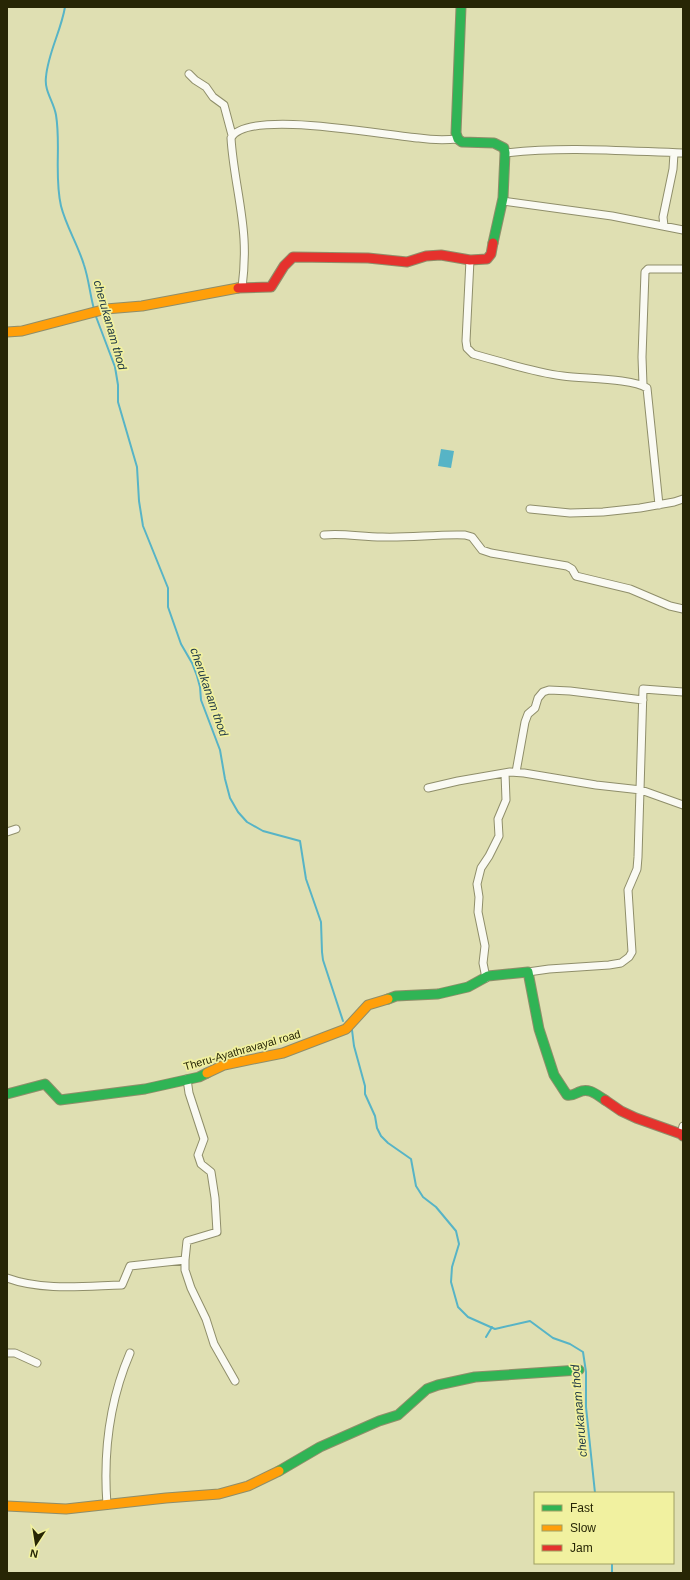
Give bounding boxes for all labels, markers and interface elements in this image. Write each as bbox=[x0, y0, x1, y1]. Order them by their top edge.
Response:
water label: cherukanam thod bbox=[90, 278, 130, 372]
water label: cherukanam thod bbox=[187, 646, 231, 738]
street label: Theru-Ayathravayal road bbox=[182, 1028, 302, 1072]
water label: cherukanam thod bbox=[568, 1364, 590, 1458]
legend bbox=[534, 1492, 674, 1564]
text: Fast bbox=[570, 1501, 594, 1515]
text: Slow bbox=[570, 1521, 596, 1535]
north arrow bbox=[16, 1524, 56, 1564]
text: Jam bbox=[570, 1541, 593, 1555]
text: N bbox=[29, 1547, 39, 1560]

